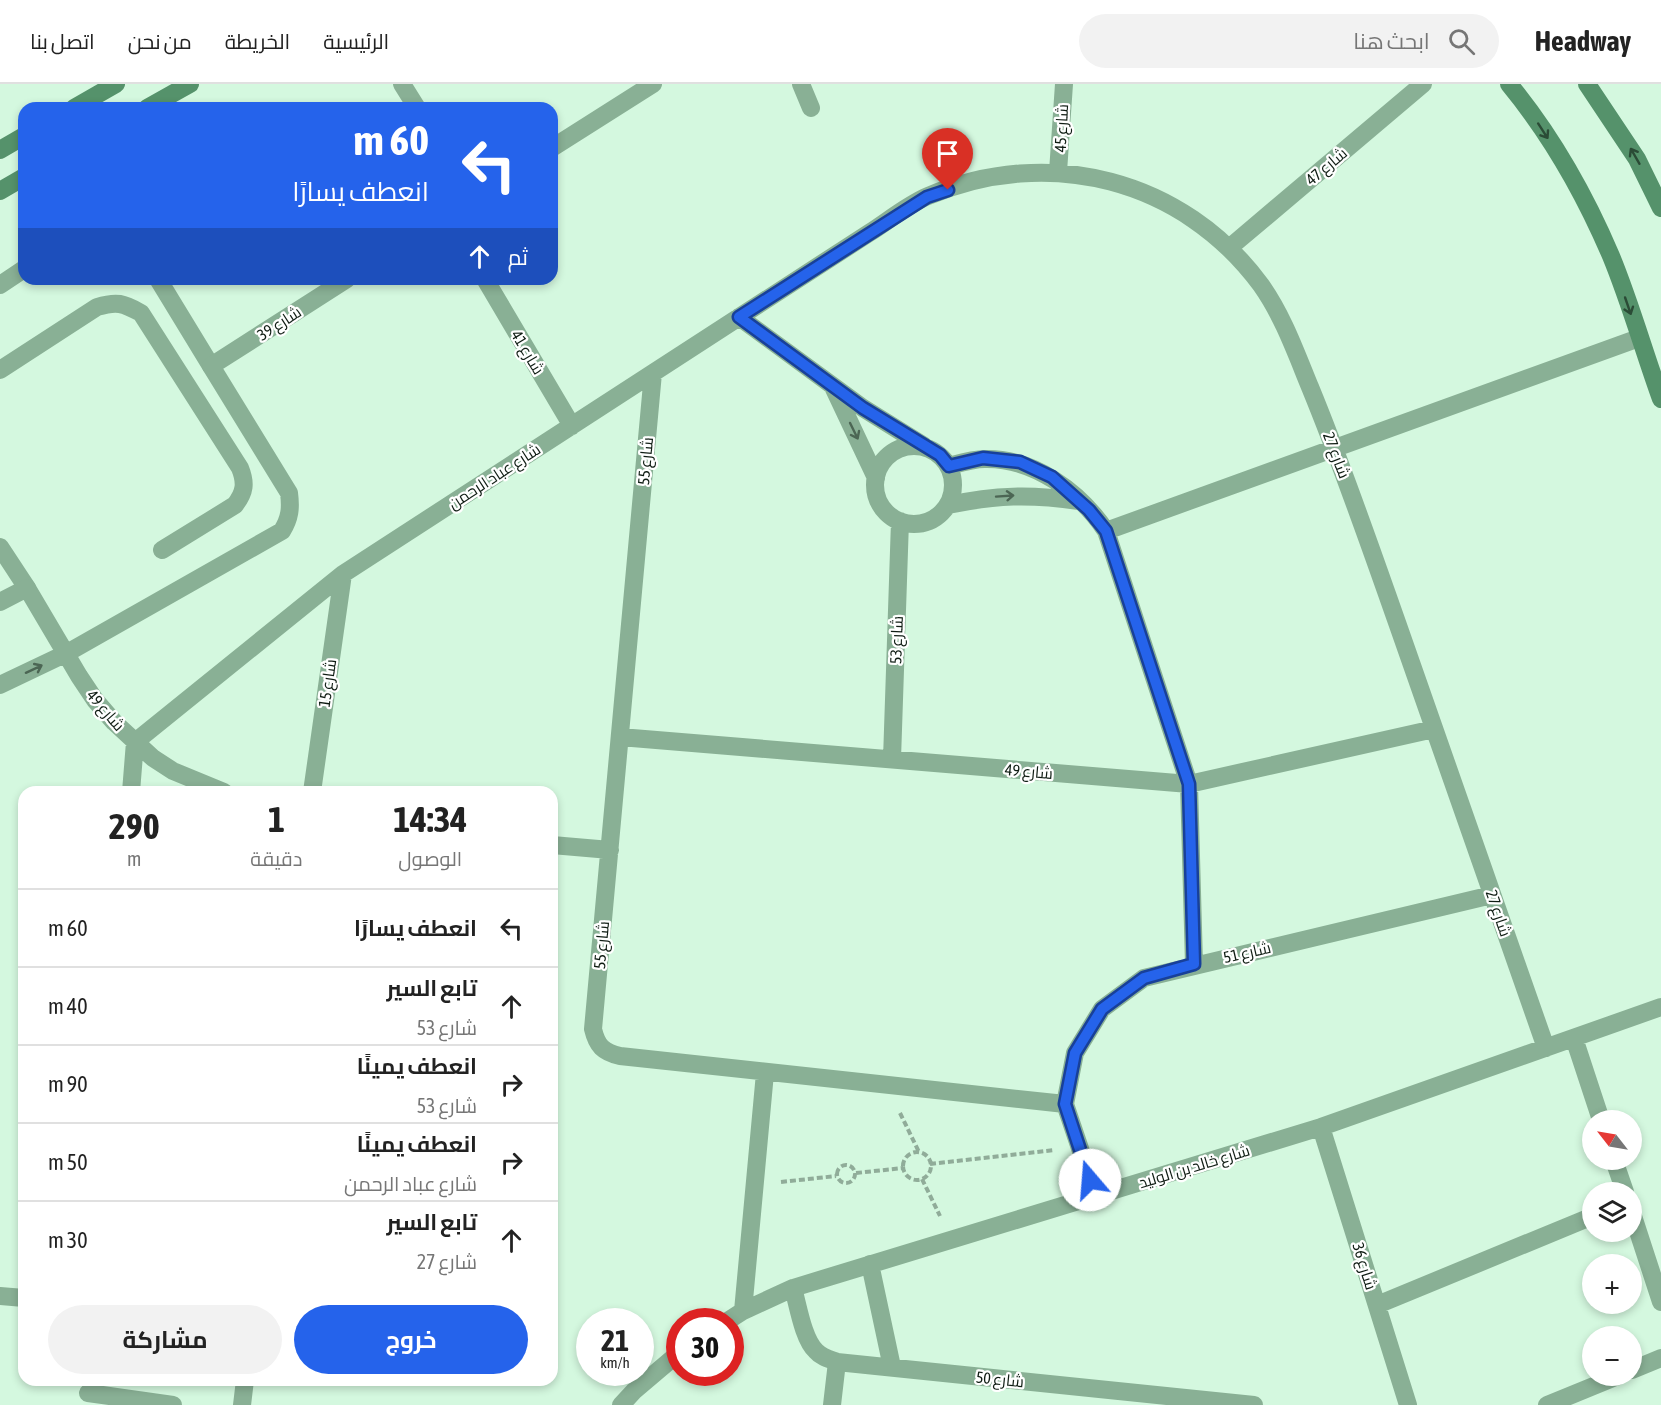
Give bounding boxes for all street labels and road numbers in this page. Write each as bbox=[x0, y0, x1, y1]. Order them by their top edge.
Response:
street label: شارع 45 bbox=[1051, 103, 1074, 153]
street label: شارع 47 bbox=[1302, 144, 1352, 191]
street label: شارع 39 bbox=[254, 302, 306, 346]
street label: شارع 41 bbox=[505, 327, 548, 379]
street label: شارع 27 bbox=[1317, 429, 1354, 482]
street label: شارع 55 bbox=[634, 436, 659, 486]
street label: شارع عباد الرحمن bbox=[444, 439, 545, 515]
street label: شارع 53 bbox=[886, 616, 909, 665]
street label: شارع 15 bbox=[315, 658, 342, 709]
street label: شارع 49 bbox=[81, 686, 129, 736]
street label: شارع 49 bbox=[1004, 760, 1054, 785]
street label: شارع 27 bbox=[1480, 887, 1515, 940]
street label: شارع 55 bbox=[590, 920, 615, 970]
street label: شارع 51 bbox=[1221, 938, 1273, 969]
street label: شارع خالد بن الوليد bbox=[1136, 1141, 1253, 1194]
street label: شارع 36 bbox=[1346, 1240, 1381, 1293]
street label: شارع 50 bbox=[975, 1368, 1025, 1393]

